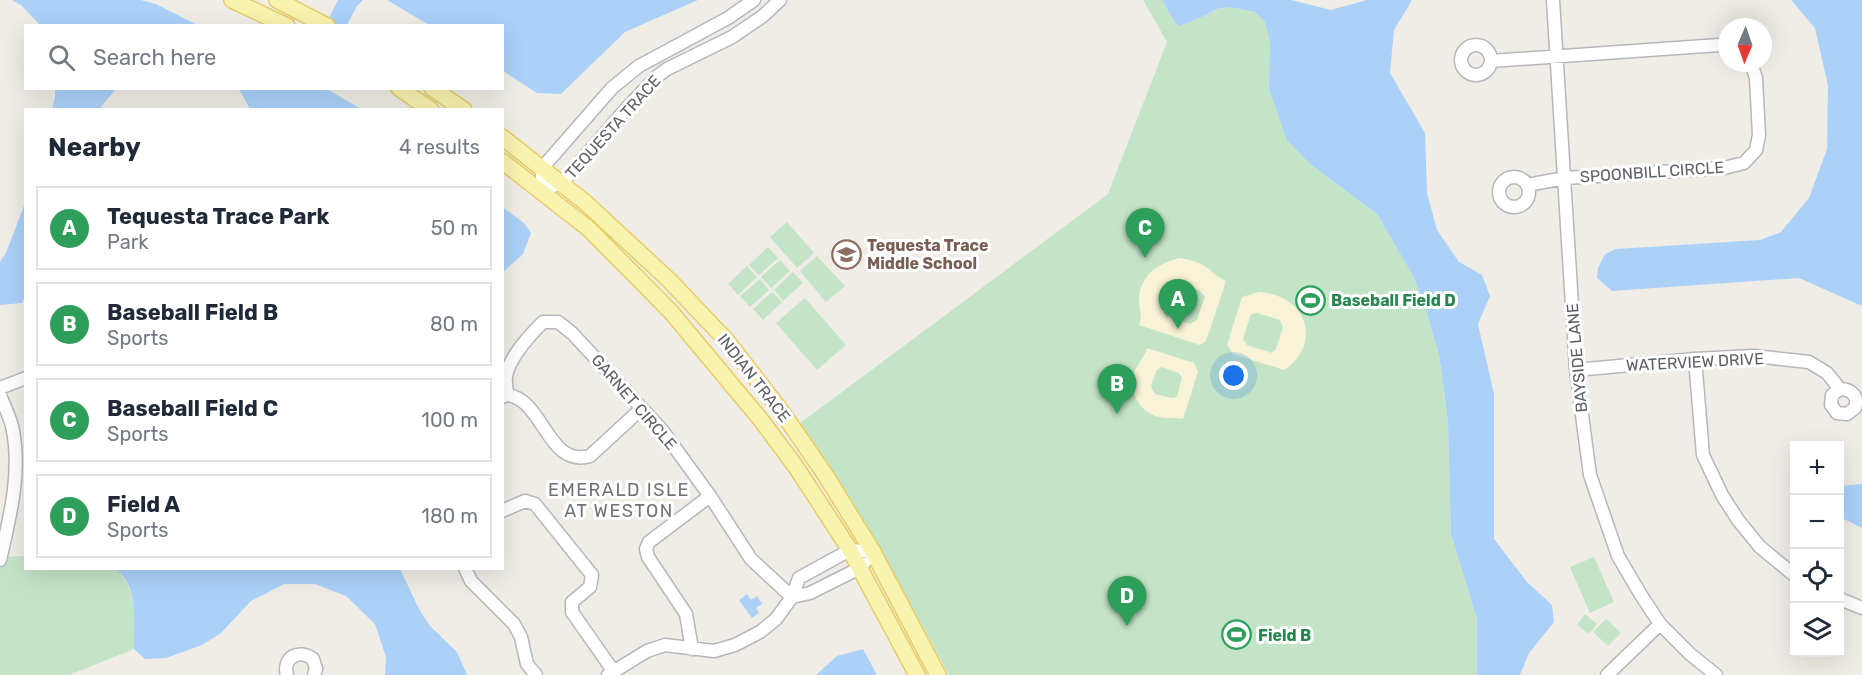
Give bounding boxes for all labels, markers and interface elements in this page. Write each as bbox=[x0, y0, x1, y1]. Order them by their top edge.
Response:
north arrow bbox=[1718, 18, 1772, 72]
search box bbox=[24, 24, 504, 90]
icon: search bbox=[45, 41, 78, 74]
text: Search here bbox=[93, 44, 216, 71]
street label: TEQUESTA TRACE bbox=[561, 71, 665, 183]
text: Nearby bbox=[48, 132, 141, 163]
text: 4 results bbox=[399, 135, 480, 159]
street label: SPOONBILL CIRCLE bbox=[1579, 157, 1725, 187]
text: Tequesta Trace Park bbox=[107, 203, 329, 230]
pin: C bbox=[1126, 208, 1164, 258]
text: A bbox=[62, 216, 77, 240]
text: 50 m bbox=[431, 216, 478, 240]
text: Park bbox=[107, 230, 149, 254]
place label: Tequesta Trace Middle School bbox=[867, 236, 989, 273]
school or university icon: Tequesta Trace Middle School bbox=[830, 238, 862, 270]
pin: A bbox=[1158, 280, 1198, 329]
sports icon: Baseball Field D bbox=[1294, 284, 1326, 316]
place label: Baseball Field D bbox=[1331, 291, 1456, 310]
text: Baseball Field B bbox=[107, 299, 278, 326]
street label: BAYSIDE LANE bbox=[1563, 303, 1591, 413]
text: B bbox=[62, 312, 77, 336]
text: 80 m bbox=[430, 312, 478, 336]
text: Sports bbox=[107, 326, 168, 350]
street label: INDIAN TRACE bbox=[714, 330, 794, 426]
street label: WATERVIEW DRIVE bbox=[1626, 349, 1764, 375]
street label: GARNET CIRCLE bbox=[587, 350, 681, 454]
your location bbox=[1219, 361, 1248, 390]
pin: B bbox=[1098, 364, 1136, 414]
text: Baseball Field C bbox=[107, 395, 278, 422]
text: C bbox=[62, 408, 77, 432]
text: 100 m bbox=[421, 408, 478, 432]
text: Sports bbox=[107, 422, 168, 446]
map controls bbox=[1790, 441, 1844, 657]
button: + bbox=[1790, 441, 1844, 495]
district label: EMERALD ISLE AT WESTON bbox=[548, 479, 690, 522]
text: Field A bbox=[107, 491, 180, 518]
button: − bbox=[1790, 495, 1844, 549]
text: D bbox=[62, 504, 77, 528]
text: 180 m bbox=[421, 504, 478, 528]
text: Sports bbox=[107, 518, 168, 542]
button: locate bbox=[1790, 549, 1844, 603]
pin: D bbox=[1108, 576, 1146, 626]
button: layers bbox=[1790, 603, 1844, 657]
sports icon: Field B bbox=[1221, 619, 1253, 651]
place label: Field B bbox=[1258, 626, 1311, 645]

